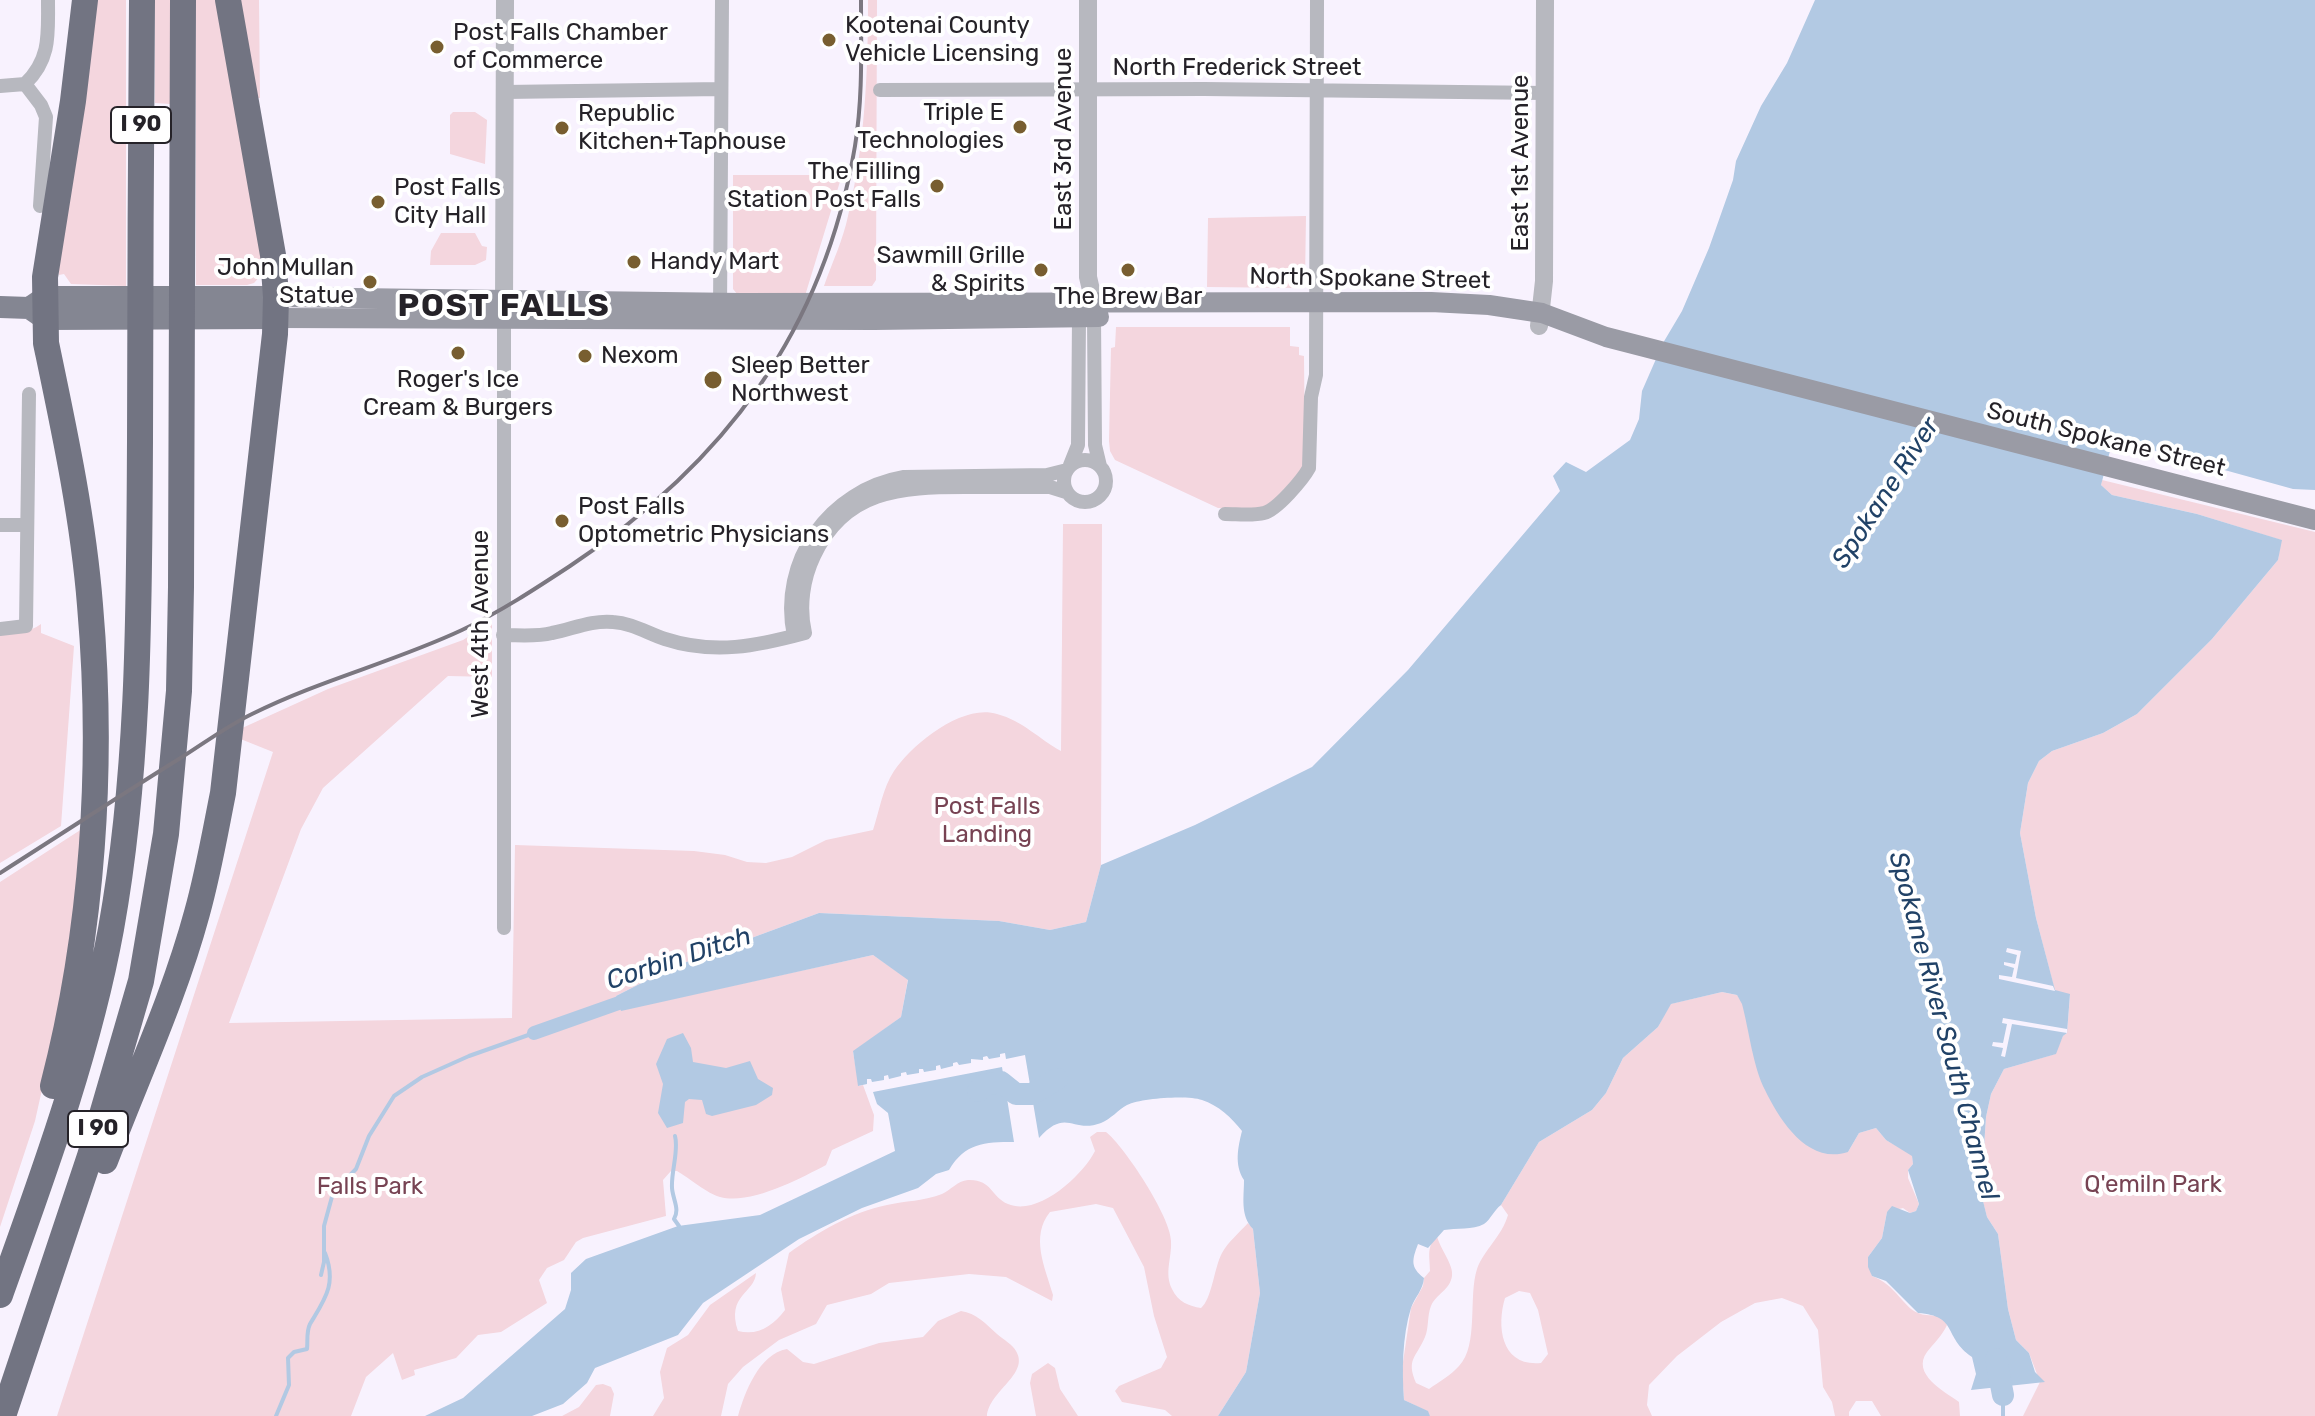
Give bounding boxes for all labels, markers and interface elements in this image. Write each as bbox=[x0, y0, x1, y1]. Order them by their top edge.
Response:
place label: Kootenai County Vehicle Licensing bbox=[845, 12, 1039, 68]
place label: Post Falls Chamber of Commerce bbox=[453, 19, 668, 75]
marker: Kootenai County Vehicle Licensing bbox=[820, 31, 838, 49]
marker: Post Falls Chamber of Commerce bbox=[428, 38, 446, 56]
street label: East 3rd Avenue bbox=[1050, 48, 1078, 230]
street label: North Frederick Street bbox=[1112, 54, 1362, 82]
street label: East 1st Avenue bbox=[1507, 74, 1535, 252]
place label: Triple E Technologies bbox=[857, 99, 1004, 155]
place label: Republic Kitchen+Taphouse bbox=[578, 100, 786, 156]
road number: I 90 bbox=[111, 107, 171, 143]
marker: Triple E Technologies bbox=[1011, 118, 1029, 136]
marker: Republic Kitchen+Taphouse bbox=[553, 119, 571, 137]
place label: The Filling Station Post Falls bbox=[727, 158, 921, 214]
place label: Post Falls City Hall bbox=[394, 174, 501, 230]
marker: The Filling Station Post Falls bbox=[928, 177, 946, 195]
marker: Post Falls City Hall bbox=[369, 193, 387, 211]
place label: Sawmill Grille & Spirits bbox=[877, 242, 1025, 298]
place label: Handy Mart bbox=[650, 248, 779, 276]
marker: Handy Mart bbox=[625, 253, 643, 271]
place label: John Mullan Statue bbox=[217, 254, 354, 310]
marker: Sawmill Grille & Spirits bbox=[1032, 261, 1050, 279]
marker: The Brew Bar bbox=[1119, 261, 1137, 279]
street label: North Spokane Street bbox=[1249, 262, 1491, 296]
marker: John Mullan Statue bbox=[361, 273, 379, 291]
place label: The Brew Bar bbox=[1054, 283, 1202, 311]
district label: POST FALLS bbox=[397, 288, 611, 326]
place label: Nexom bbox=[601, 342, 679, 370]
marker: Roger's Ice Cream & Burgers bbox=[449, 344, 467, 362]
marker: Nexom bbox=[576, 347, 594, 365]
place label: Sleep Better Northwest bbox=[731, 352, 870, 408]
place label: Roger's Ice Cream & Burgers bbox=[363, 366, 553, 422]
marker: Sleep Better Northwest bbox=[702, 369, 724, 391]
street label: South Spokane Street bbox=[1984, 396, 2228, 484]
water label: Spokane River bbox=[1826, 412, 1946, 574]
place label: Post Falls Optometric Physicians bbox=[578, 493, 829, 549]
marker: Post Falls Optometric Physicians bbox=[553, 512, 571, 530]
street label: West 4th Avenue bbox=[467, 530, 495, 718]
park label: Post Falls Landing bbox=[934, 793, 1040, 849]
water label: Spokane River South Channel bbox=[1881, 848, 2005, 1204]
water label: Corbin Ditch bbox=[603, 921, 755, 997]
road number: I 90 bbox=[68, 1111, 128, 1147]
park label: Q'emiln Park bbox=[2084, 1171, 2222, 1199]
park label: Falls Park bbox=[317, 1173, 423, 1201]

